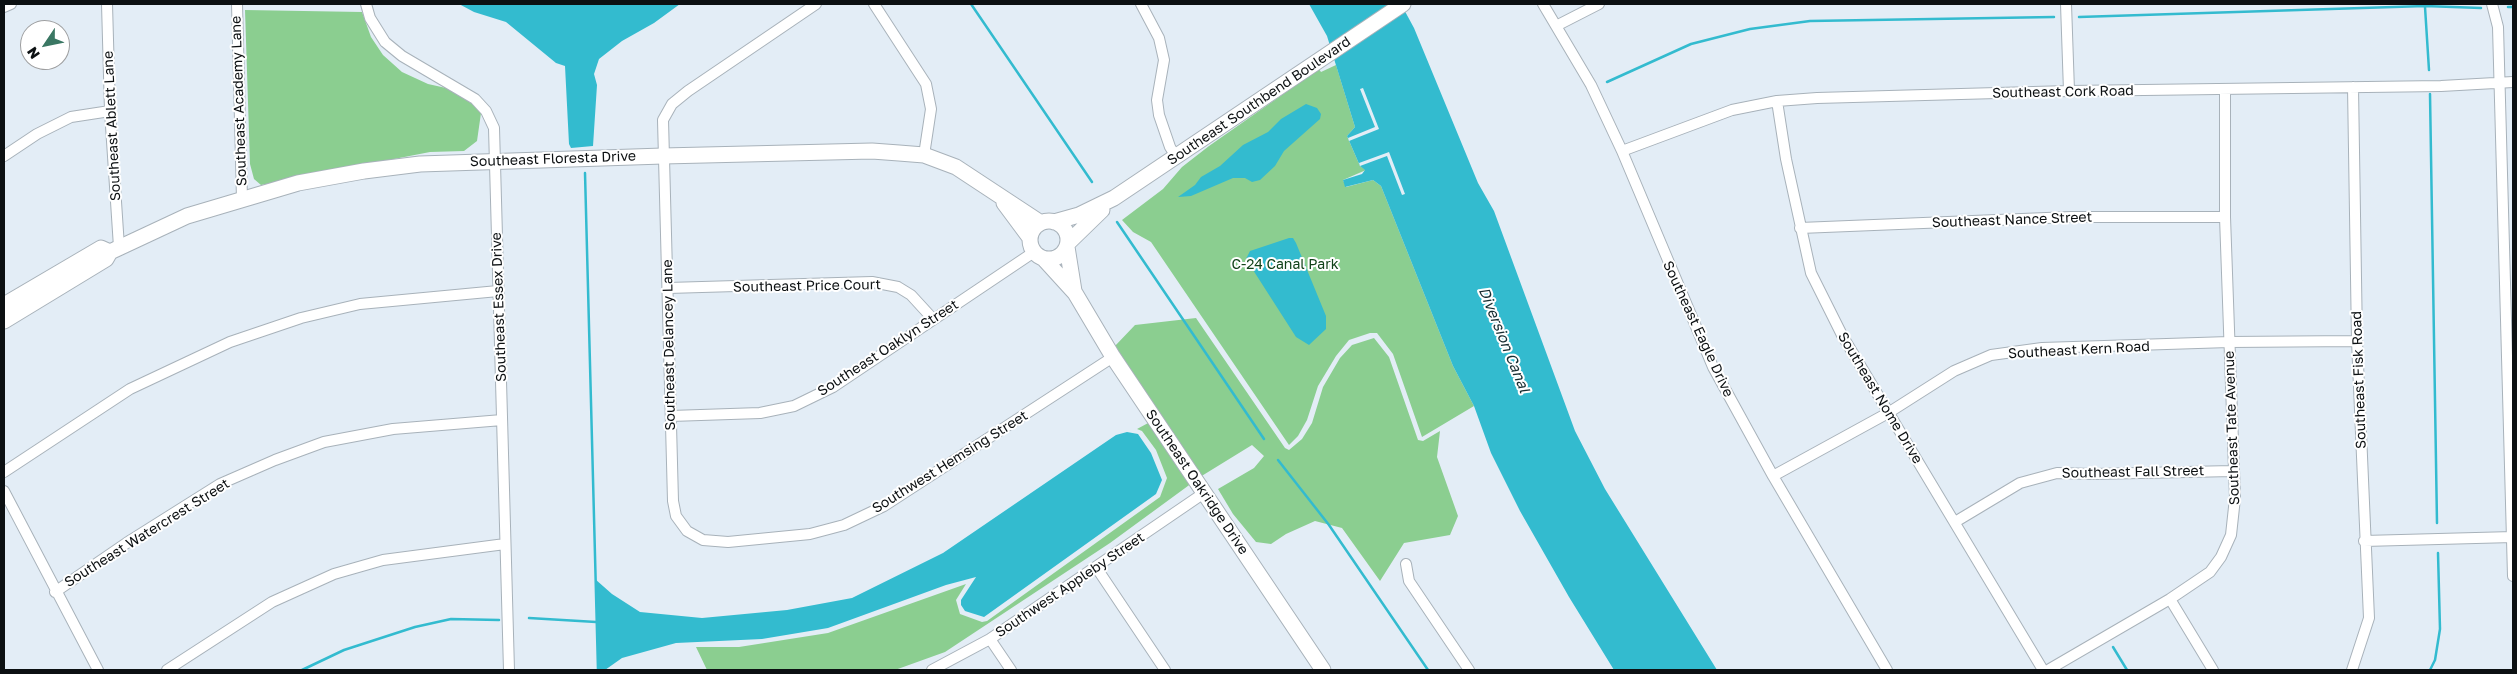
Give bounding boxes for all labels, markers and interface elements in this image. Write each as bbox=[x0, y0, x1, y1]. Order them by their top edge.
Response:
street label: Southeast Academy Lane bbox=[228, 16, 250, 186]
north arrow bbox=[20, 20, 70, 70]
street label: Southeast Southbend Boulevard bbox=[1164, 33, 1354, 169]
text: N bbox=[23, 44, 43, 62]
street label: Southeast Ablett Lane bbox=[100, 50, 124, 202]
street label: Southeast Cork Road bbox=[1992, 82, 2134, 102]
street label: Southeast Floresta Drive bbox=[470, 148, 636, 170]
street label: Southeast Nance Street bbox=[1932, 209, 2092, 231]
street label: Southeast Essex Drive bbox=[488, 232, 510, 382]
park label: C-24 Canal Park bbox=[1231, 257, 1339, 273]
street label: Southeast Eagle Drive bbox=[1659, 258, 1737, 400]
street label: Southeast Delancey Lane bbox=[659, 259, 679, 431]
street label: Southeast Price Court bbox=[733, 276, 881, 296]
water label: Diversion Canal bbox=[1475, 285, 1533, 395]
street label: Southeast Oaklyn Street bbox=[815, 296, 961, 400]
street label: Southeast Fisk Road bbox=[2348, 311, 2370, 449]
street label: Southeast Nome Drive bbox=[1834, 329, 1926, 467]
street label: Southeast Kern Road bbox=[2008, 338, 2150, 362]
street label: Southeast Tate Avenue bbox=[2221, 351, 2243, 505]
street label: Southeast Oakridge Drive bbox=[1142, 406, 1252, 558]
street label: Southwest Hemsing Street bbox=[869, 407, 1031, 517]
street label: Southeast Fall Street bbox=[2062, 462, 2204, 482]
street label: Southeast Watercrest Street bbox=[61, 475, 233, 591]
street label: Southwest Appleby Street bbox=[992, 529, 1148, 641]

